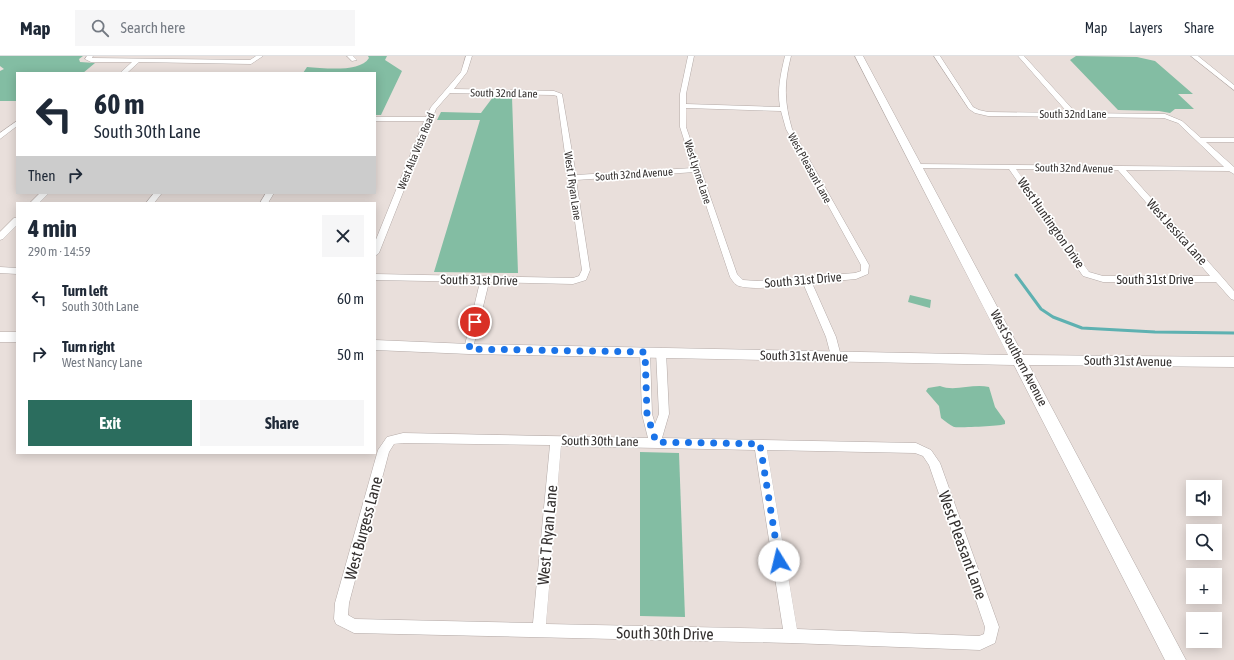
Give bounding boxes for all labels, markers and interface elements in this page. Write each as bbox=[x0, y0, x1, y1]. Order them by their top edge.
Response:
search box bbox=[75, 10, 355, 46]
text: Map bbox=[20, 17, 51, 39]
icon: search bbox=[89, 17, 111, 39]
text: Search here bbox=[121, 19, 185, 36]
text: Map bbox=[1085, 20, 1107, 36]
text: Layers bbox=[1129, 20, 1162, 36]
text: Share bbox=[1184, 20, 1214, 36]
street label: South 32nd Lane bbox=[470, 86, 538, 100]
icon: left bbox=[28, 88, 80, 140]
text: 60 m bbox=[94, 88, 144, 120]
street label: South 32nd Lane bbox=[1039, 108, 1107, 120]
street label: West Alta Vista Road bbox=[395, 111, 437, 191]
text: South 30th Lane bbox=[94, 121, 201, 142]
street label: West Pleasant Lane bbox=[786, 131, 834, 205]
street label: West Lynne Lane bbox=[682, 139, 714, 205]
street label: West T Ryan Lane bbox=[562, 151, 584, 221]
street label: South 32nd Avenue bbox=[1035, 161, 1113, 175]
icon: right bbox=[64, 164, 86, 186]
street label: South 32nd Avenue bbox=[595, 165, 673, 183]
text: Then bbox=[28, 167, 56, 184]
street label: West Huntington Drive bbox=[1014, 175, 1088, 271]
street label: West Jessica Lane bbox=[1144, 196, 1210, 268]
text: 4 min bbox=[28, 215, 77, 242]
button: close bbox=[322, 215, 364, 257]
text: 290 m · 14:59 bbox=[28, 244, 91, 259]
street label: South 31st Drive bbox=[764, 269, 842, 291]
street label: South 31st Drive bbox=[440, 272, 518, 288]
street label: South 31st Drive bbox=[1116, 272, 1194, 287]
text: Turn left bbox=[62, 282, 108, 299]
icon: left bbox=[28, 287, 50, 309]
text: 60 m bbox=[337, 290, 364, 307]
text: South 30th Lane bbox=[62, 299, 139, 314]
pin bbox=[458, 305, 492, 339]
street label: West Southern Avenue bbox=[987, 307, 1051, 409]
icon: arrive bbox=[464, 311, 486, 333]
text: Turn right bbox=[62, 338, 115, 355]
icon: right bbox=[28, 343, 50, 365]
text: 50 m bbox=[337, 346, 364, 363]
street label: South 31st Avenue bbox=[760, 348, 848, 364]
street label: South 31st Avenue bbox=[1084, 353, 1172, 369]
text: West Nancy Lane bbox=[62, 355, 142, 370]
button: Exit bbox=[28, 400, 192, 446]
button: Share bbox=[200, 400, 364, 446]
street label: South 30th Lane bbox=[561, 433, 639, 449]
street label: West Burgess Lane bbox=[341, 474, 386, 582]
map controls bbox=[1186, 480, 1222, 648]
button: sound bbox=[1186, 480, 1222, 516]
street label: West T Ryan Lane bbox=[534, 484, 561, 586]
street label: West Pleasant Lane bbox=[935, 488, 991, 602]
button: search bbox=[1186, 524, 1222, 560]
position arrow bbox=[758, 540, 800, 582]
button: + bbox=[1186, 568, 1222, 604]
button: − bbox=[1186, 612, 1222, 648]
street label: South 30th Drive bbox=[616, 623, 714, 643]

